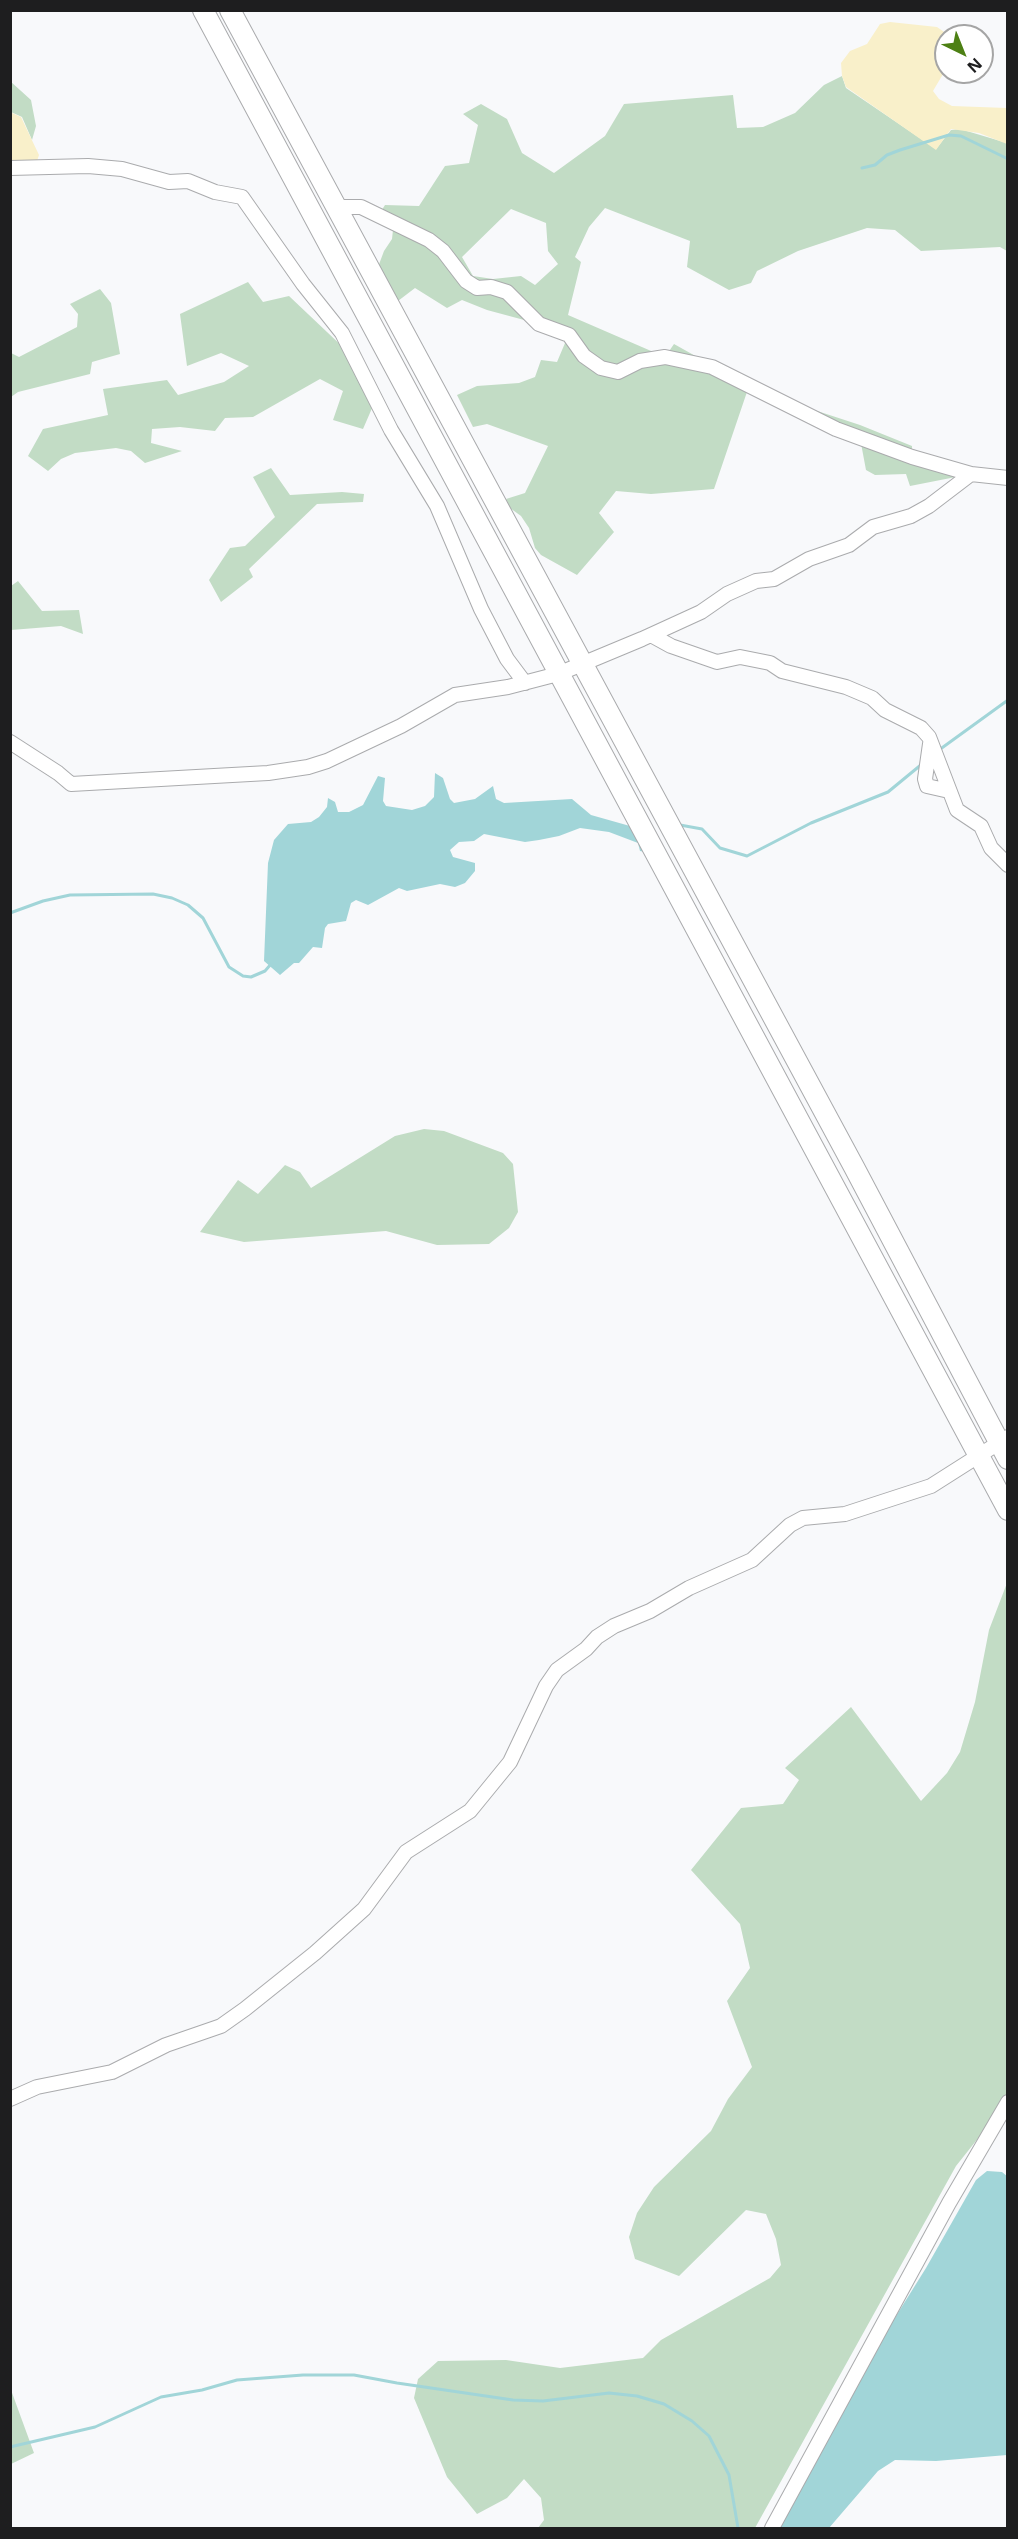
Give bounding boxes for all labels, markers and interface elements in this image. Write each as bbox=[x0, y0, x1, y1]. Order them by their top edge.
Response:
north arrow bbox=[934, 24, 994, 84]
text: N bbox=[963, 53, 987, 78]

